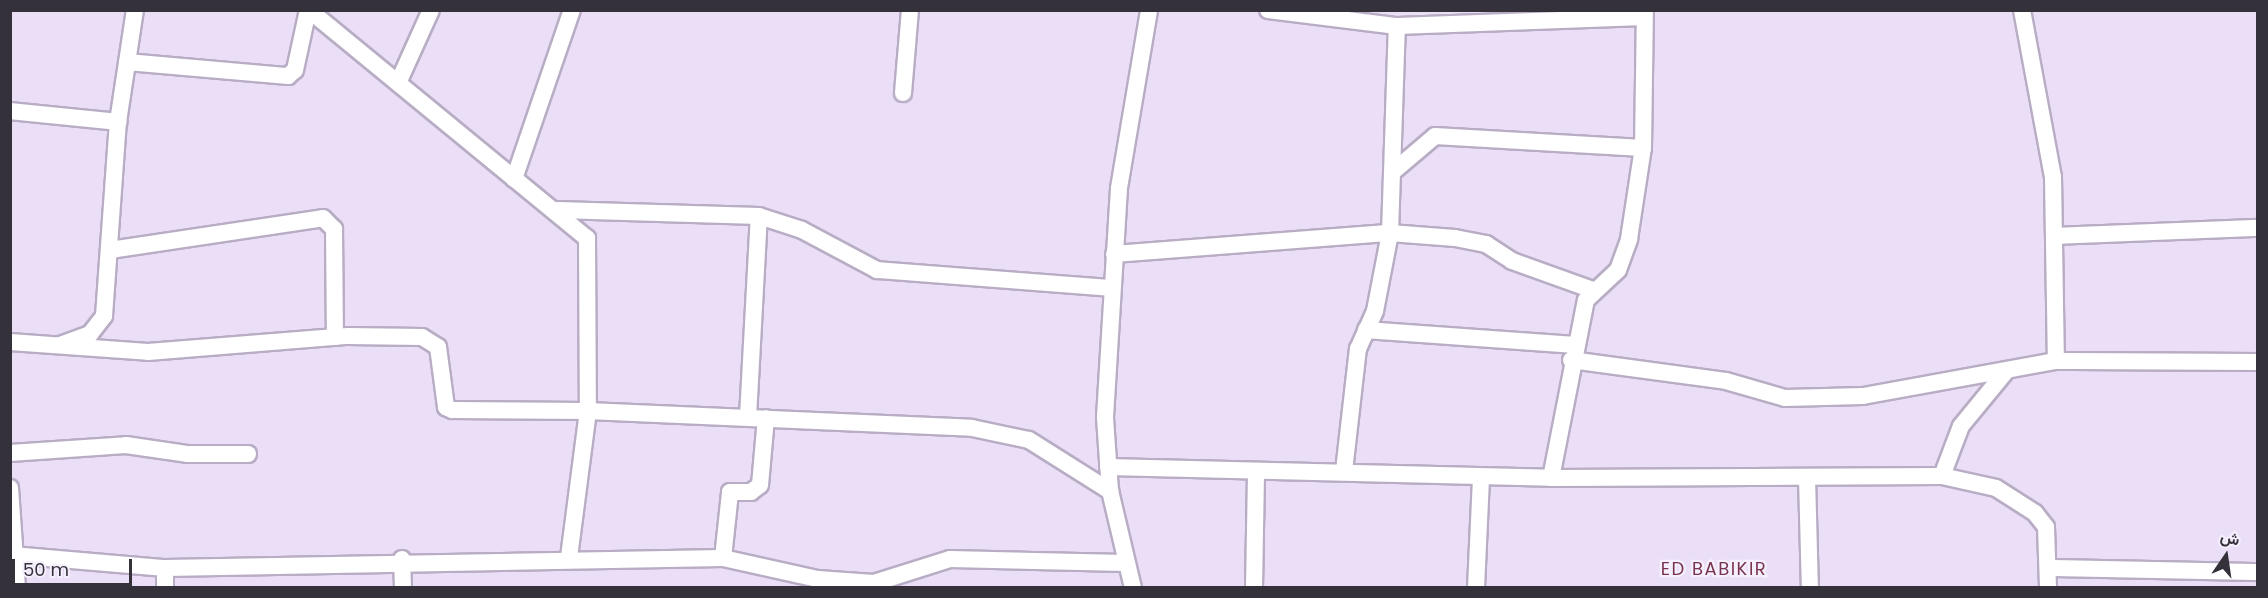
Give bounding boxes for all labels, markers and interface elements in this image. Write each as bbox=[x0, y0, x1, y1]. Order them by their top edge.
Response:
text: ش bbox=[2218, 525, 2242, 551]
north arrow bbox=[2196, 526, 2256, 586]
scale bar bbox=[15, 547, 135, 585]
text: 50 m bbox=[23, 557, 69, 582]
district label: ED BABIKIR bbox=[1661, 558, 1767, 580]

